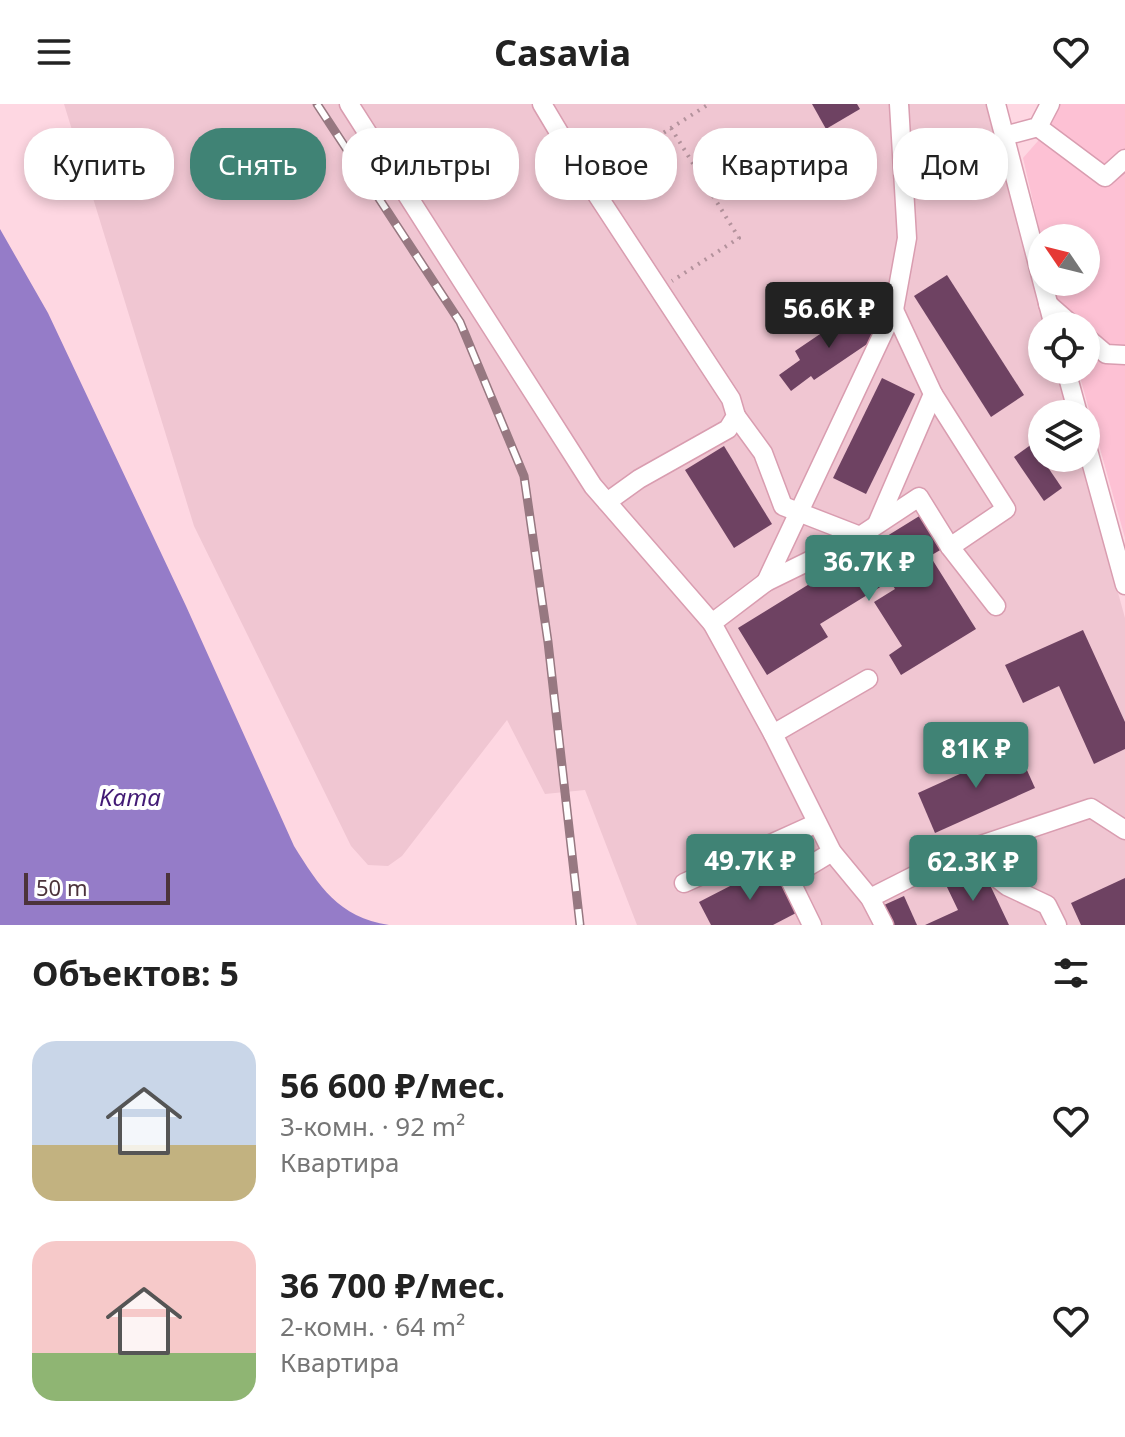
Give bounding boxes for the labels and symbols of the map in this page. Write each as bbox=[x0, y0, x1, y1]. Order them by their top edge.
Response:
north arrow bbox=[1028, 224, 1100, 296]
pin: 56.6K ₽ bbox=[755, 282, 903, 350]
pin: 36.7K ₽ bbox=[795, 535, 943, 603]
pin: 81K ₽ bbox=[920, 722, 1032, 790]
water label: Kama bbox=[99, 780, 161, 813]
pin: 49.7K ₽ bbox=[676, 834, 824, 902]
pin: 62.3K ₽ bbox=[899, 835, 1047, 903]
scale bar bbox=[24, 869, 170, 905]

